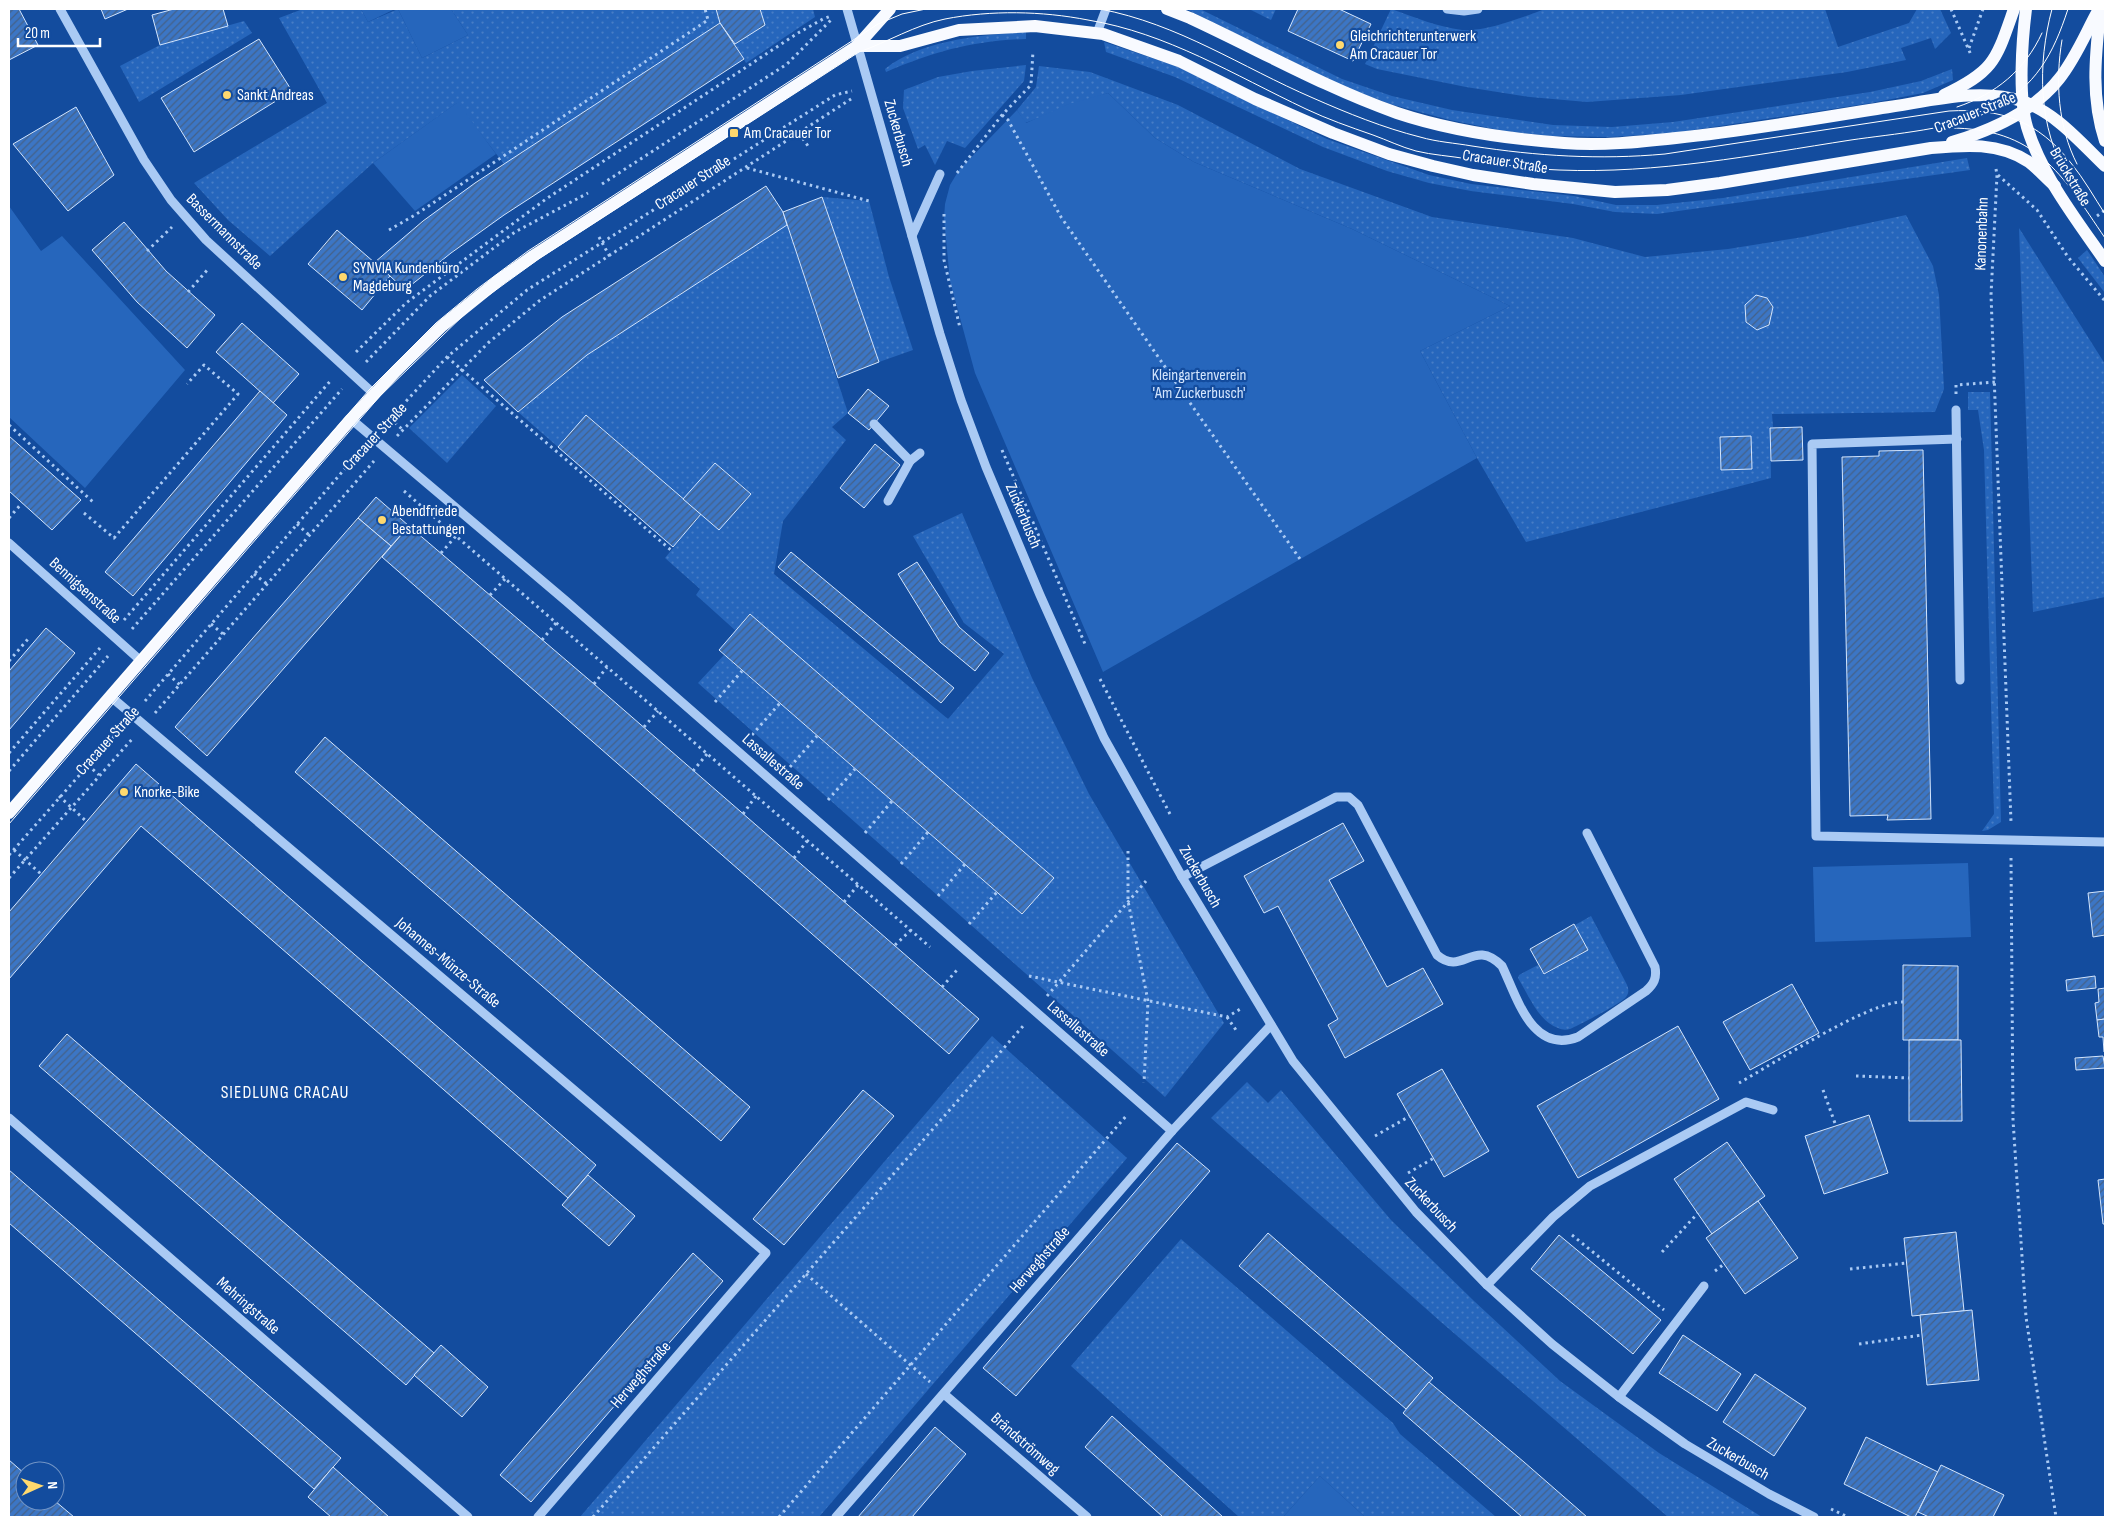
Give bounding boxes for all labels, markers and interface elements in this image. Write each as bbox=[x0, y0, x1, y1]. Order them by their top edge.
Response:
scale bar bbox=[18, 15, 100, 47]
text: 20 m bbox=[25, 24, 50, 43]
place label: Gleichrichterunterwerk Am Cracauer Tor bbox=[1349, 27, 1476, 64]
marker: Gleichrichterunterwerk Am Cracauer Tor bbox=[1334, 39, 1346, 51]
place label: Sankt Andreas bbox=[237, 86, 314, 105]
street label: Cracauer Straße bbox=[1931, 88, 2019, 138]
marker: Sankt Andreas bbox=[221, 89, 233, 101]
street label: Zuckerbusch bbox=[879, 97, 917, 169]
place label: Am Cracauer Tor bbox=[743, 124, 832, 143]
marker: Am Cracauer Tor bbox=[728, 127, 740, 139]
street label: Brückstraße bbox=[2045, 144, 2095, 210]
street label: Cracauer Straße bbox=[1461, 146, 1549, 178]
street label: Cracauer Straße bbox=[652, 152, 734, 214]
street label: Bassermannstraße bbox=[182, 190, 266, 274]
street label: Kanonenbahn bbox=[1971, 197, 1993, 271]
place label: SYNVIA Kundenbüro Magdeburg bbox=[353, 259, 459, 296]
marker: SYNVIA Kundenbüro Magdeburg bbox=[337, 271, 349, 283]
park label: Kleingartenverein 'Am Zuckerbusch' bbox=[1152, 366, 1246, 403]
street label: Cracauer Straße bbox=[339, 399, 411, 475]
street label: Zuckerbusch bbox=[1001, 481, 1045, 551]
place label: Abendfriede Bestattungen bbox=[391, 502, 465, 539]
marker: Abendfriede Bestattungen bbox=[376, 514, 388, 526]
street label: Bennigsenstraße bbox=[45, 554, 125, 628]
street label: Cracauer Straße bbox=[72, 703, 144, 779]
street label: Lassallestraße bbox=[738, 730, 808, 794]
place label: Knorke-Bike bbox=[134, 783, 200, 802]
marker: Knorke-Bike bbox=[118, 786, 130, 798]
street label: Zuckerbusch bbox=[1175, 842, 1225, 912]
street label: Johannes-Münze-Straße bbox=[391, 913, 504, 1012]
street label: Lassallestraße bbox=[1043, 997, 1113, 1061]
district label: SIEDLUNG CRACAU bbox=[221, 1082, 349, 1103]
street label: Zuckerbusch bbox=[1401, 1173, 1461, 1237]
street label: Herweghstraße bbox=[1006, 1223, 1074, 1297]
street label: Mehringstraße bbox=[212, 1273, 284, 1339]
street label: Herweghstraße bbox=[607, 1338, 675, 1412]
street label: Brändströmweg bbox=[987, 1409, 1063, 1479]
street label: Zuckerbusch bbox=[1703, 1434, 1773, 1484]
north arrow bbox=[15, 1461, 65, 1511]
text: N bbox=[44, 1481, 61, 1490]

